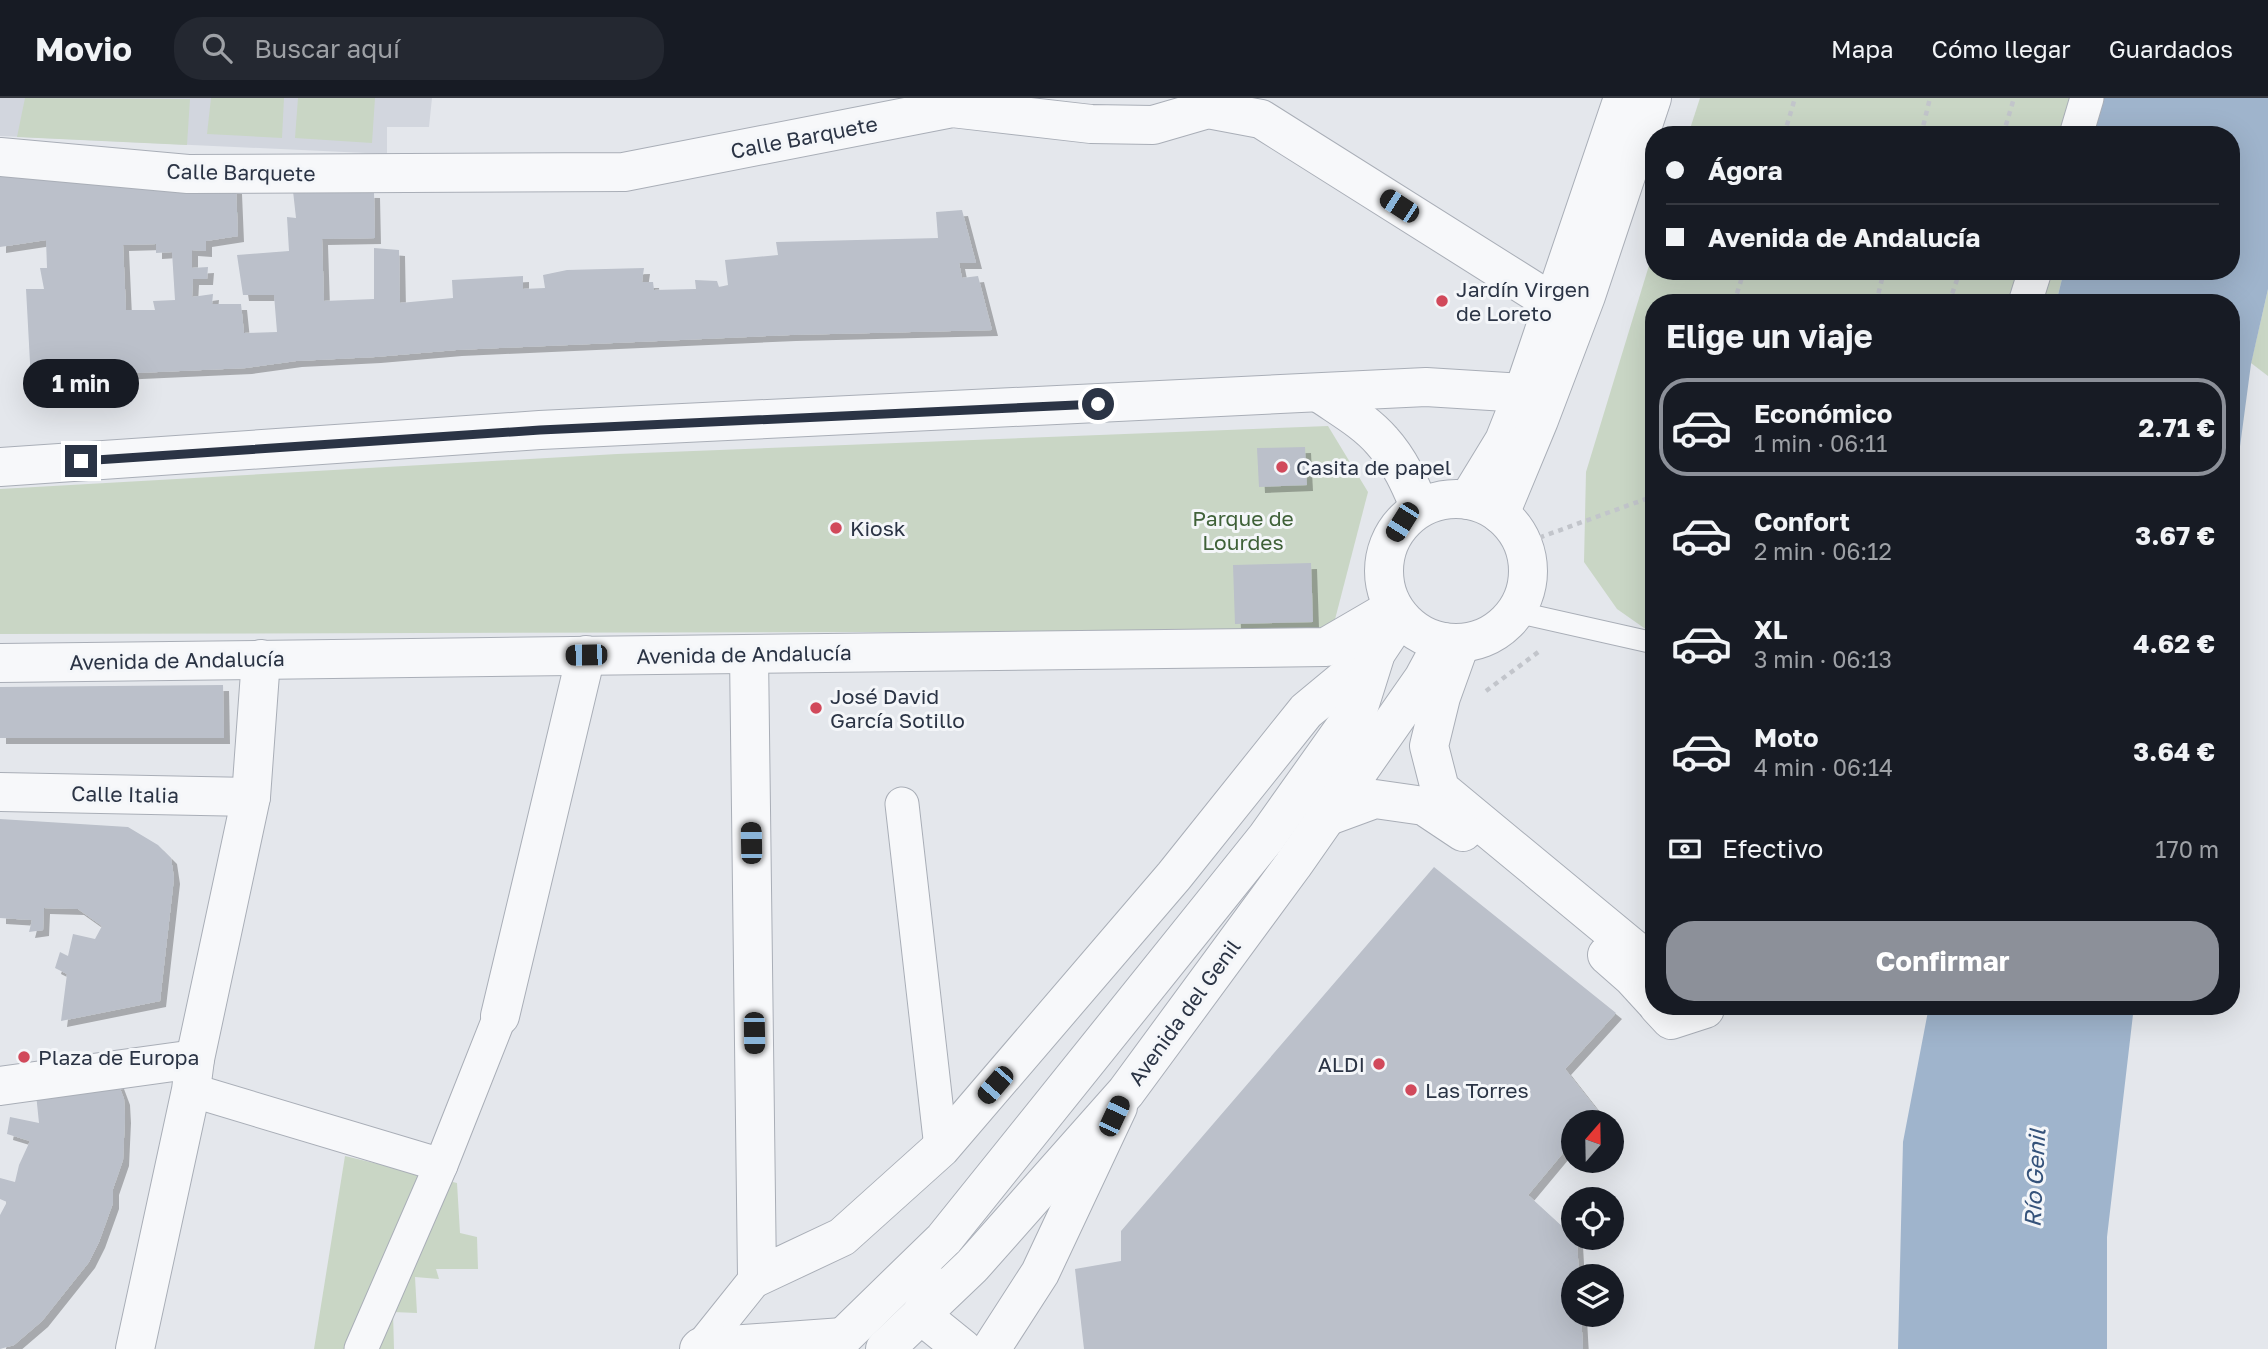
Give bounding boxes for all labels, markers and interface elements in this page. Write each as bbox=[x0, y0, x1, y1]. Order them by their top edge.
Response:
search box bbox=[174, 17, 664, 80]
text: Movio bbox=[35, 29, 132, 68]
icon: search bbox=[198, 29, 236, 67]
text: Buscar aquí bbox=[254, 33, 400, 64]
text: Mapa bbox=[1831, 34, 1894, 63]
text: Cómo llegar bbox=[1932, 34, 2071, 63]
text: Guardados bbox=[2109, 34, 2233, 63]
street label: Calle Barquete bbox=[728, 110, 880, 164]
text: Ágora bbox=[1708, 155, 1783, 186]
street label: Calle Barquete bbox=[166, 158, 316, 186]
car bbox=[1376, 186, 1423, 226]
text: Avenida de Andalucía bbox=[1708, 222, 1980, 253]
place label: Jardín Virgen de Loreto bbox=[1456, 276, 1590, 326]
marker: Jardín Virgen de Loreto bbox=[1434, 293, 1450, 309]
text: Elige un viaje bbox=[1666, 317, 1873, 355]
callout: 1 min bbox=[23, 360, 139, 408]
text: 1 min bbox=[52, 369, 110, 397]
route start bbox=[1082, 388, 1114, 420]
icon: car bbox=[1670, 396, 1733, 459]
text: Económico bbox=[1754, 398, 1892, 429]
text: 2.71 € bbox=[2138, 412, 2215, 443]
text: 1 min · 06:11 bbox=[1754, 429, 1887, 457]
route end bbox=[65, 445, 97, 477]
place label: Casita de papel bbox=[1296, 454, 1451, 480]
marker: Casita de papel bbox=[1274, 459, 1290, 475]
car bbox=[1382, 499, 1423, 545]
icon: car bbox=[1670, 504, 1733, 567]
park label: Parque de Lourdes bbox=[1192, 505, 1294, 555]
text: Confort bbox=[1754, 506, 1850, 537]
place label: Kiosk bbox=[850, 515, 906, 541]
marker: Kiosk bbox=[828, 520, 844, 536]
text: 3.67 € bbox=[2135, 520, 2215, 551]
text: 2 min · 06:12 bbox=[1754, 537, 1892, 565]
icon: car bbox=[1670, 612, 1733, 675]
text: XL bbox=[1754, 614, 1788, 645]
text: 4.62 € bbox=[2133, 628, 2215, 659]
street label: Avenida de Andalucía bbox=[636, 639, 852, 669]
car bbox=[565, 644, 608, 666]
street label: Avenida de Andalucía bbox=[69, 645, 285, 675]
text: 3 min · 06:13 bbox=[1754, 645, 1892, 673]
place label: José David García Sotillo bbox=[830, 683, 965, 733]
marker: José David García Sotillo bbox=[808, 700, 824, 716]
icon: car bbox=[1670, 720, 1733, 783]
text: Moto bbox=[1754, 722, 1819, 753]
text: 3.64 € bbox=[2133, 736, 2215, 767]
text: 4 min · 06:14 bbox=[1754, 753, 1893, 781]
street label: Calle Italia bbox=[71, 780, 179, 808]
car bbox=[741, 822, 762, 864]
icon: cash bbox=[1666, 830, 1704, 868]
text: Efectivo bbox=[1722, 833, 1823, 864]
text: 170 m bbox=[2155, 835, 2219, 863]
button: Confirmar bbox=[1666, 921, 2219, 1001]
street label: Avenida del Genil bbox=[1122, 934, 1246, 1090]
car bbox=[744, 1012, 765, 1054]
place label: Plaza de Europa bbox=[38, 1044, 199, 1070]
marker: Plaza de Europa bbox=[16, 1049, 32, 1065]
place label: ALDI bbox=[1318, 1051, 1365, 1077]
marker: ALDI bbox=[1371, 1056, 1387, 1072]
car bbox=[974, 1062, 1017, 1108]
place label: Las Torres bbox=[1425, 1077, 1529, 1103]
marker: Las Torres bbox=[1403, 1082, 1419, 1098]
car bbox=[1096, 1093, 1133, 1139]
north arrow bbox=[1561, 1110, 1624, 1172]
map controls bbox=[1561, 1110, 1624, 1327]
water label: Río Genil bbox=[2017, 1126, 2051, 1228]
button: locate bbox=[1561, 1187, 1624, 1250]
button: layers bbox=[1561, 1264, 1624, 1327]

